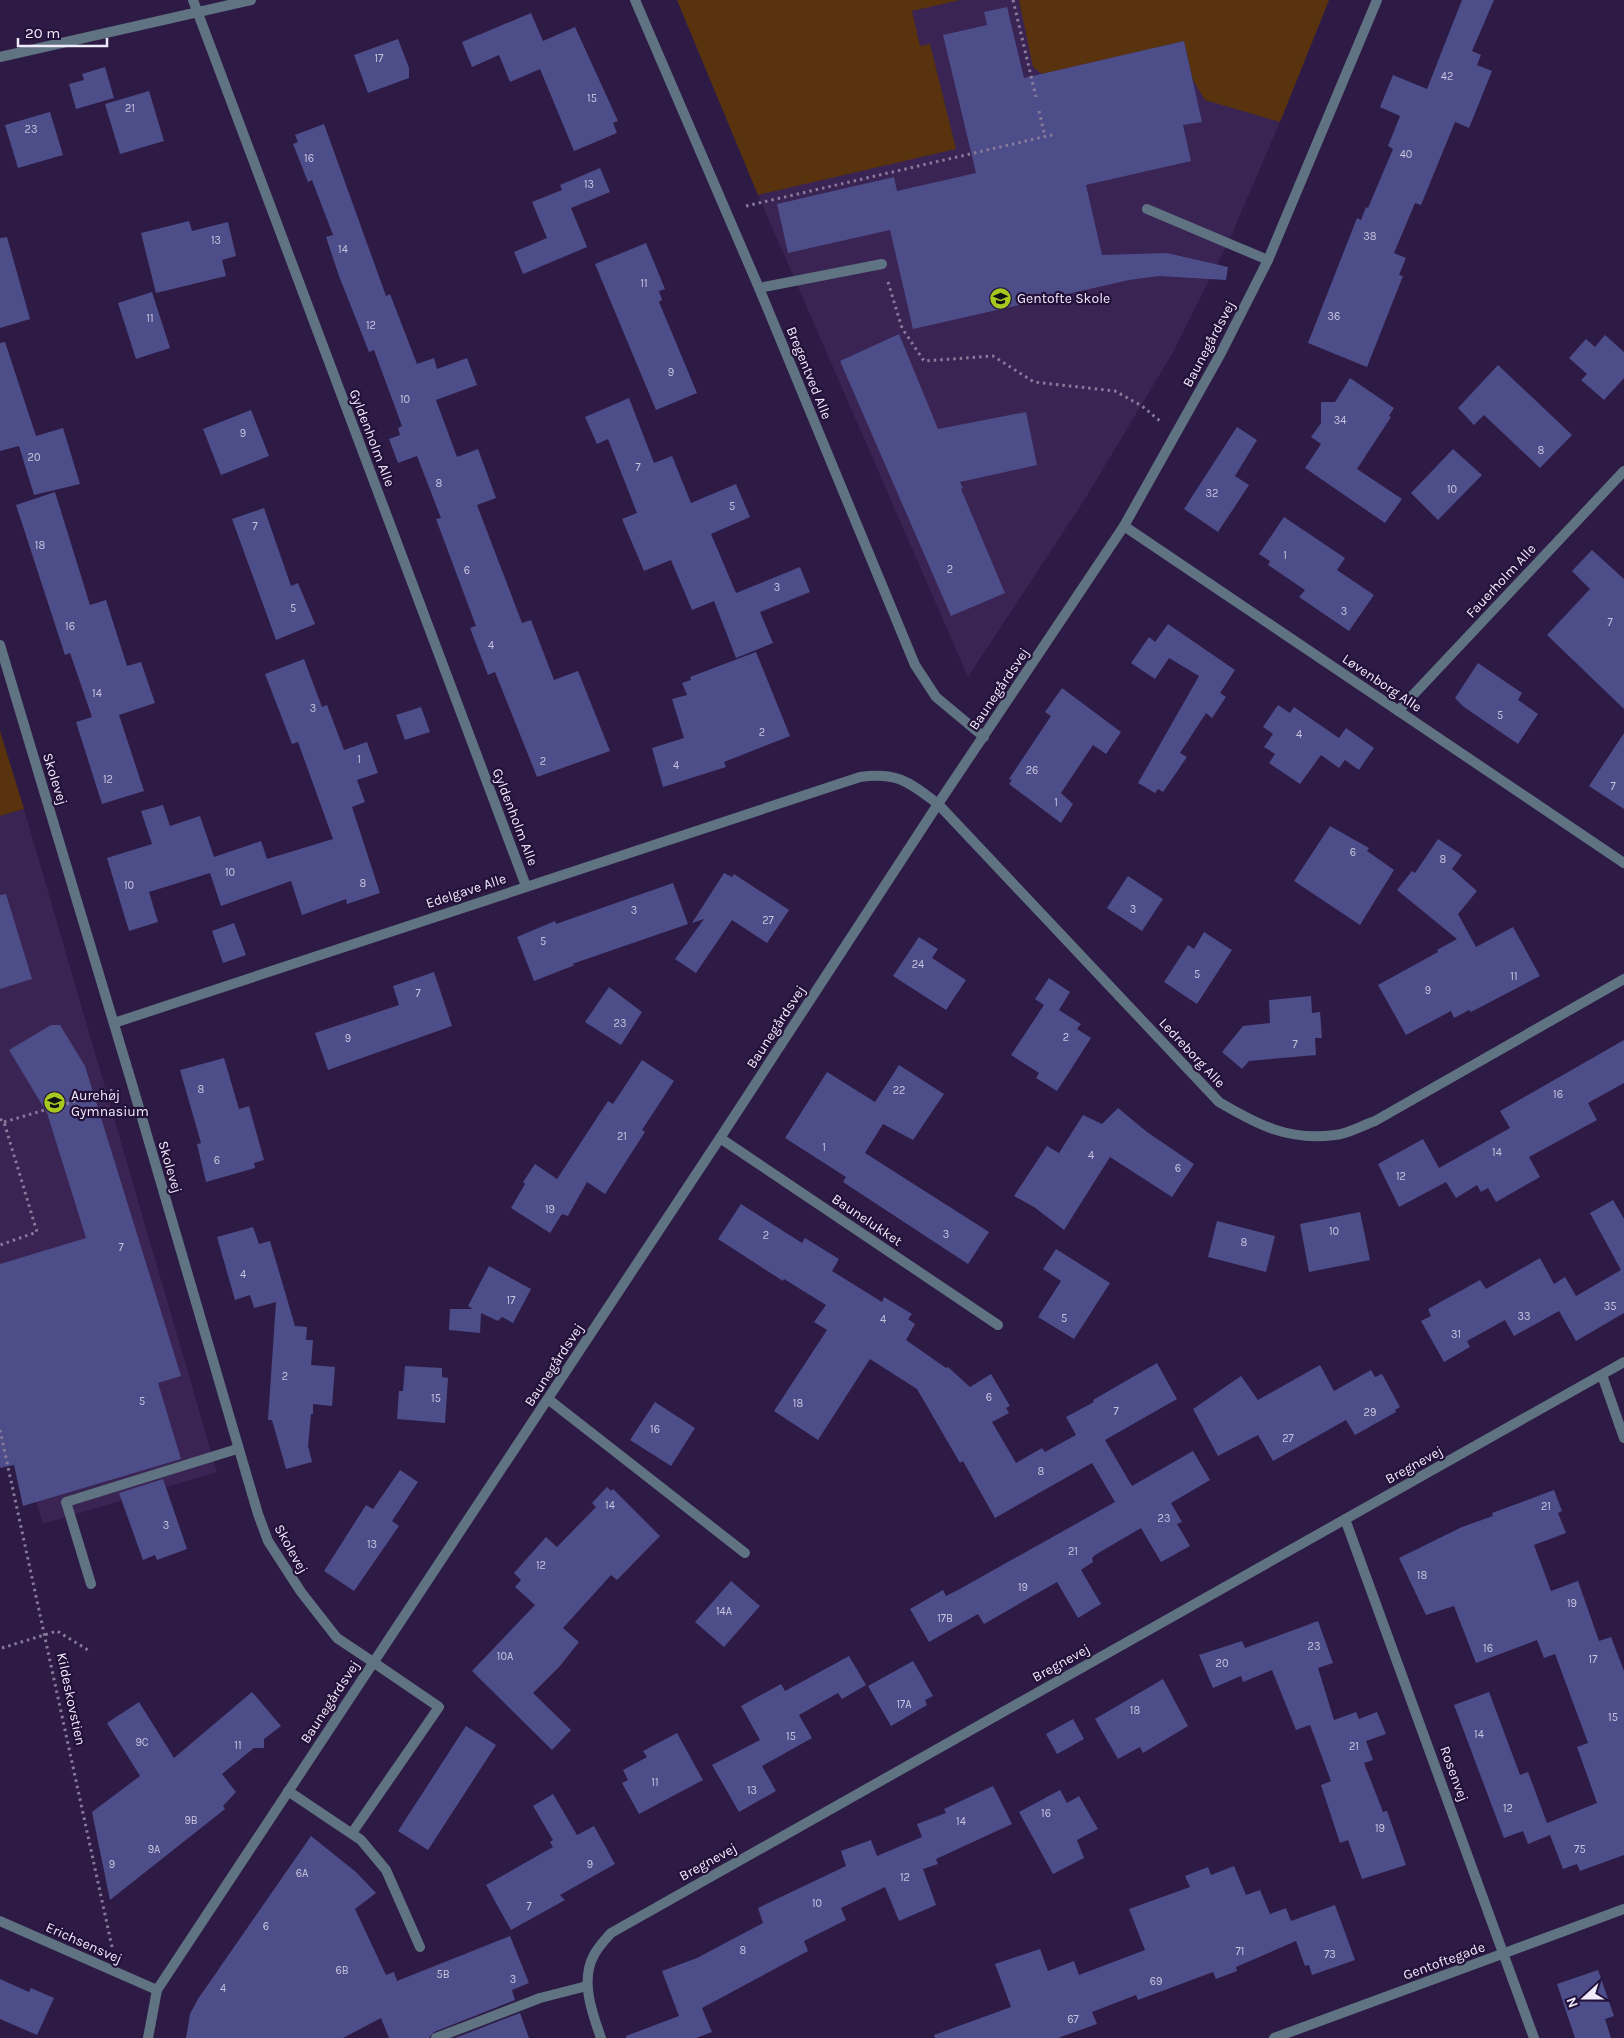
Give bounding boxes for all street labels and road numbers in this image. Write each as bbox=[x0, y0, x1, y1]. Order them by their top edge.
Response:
street label: Baunegårdsvej bbox=[1179, 298, 1239, 390]
street label: Bregentved Alle bbox=[783, 324, 835, 422]
street label: Gyldenholm Alle bbox=[346, 387, 398, 489]
street label: Fauerholm Alle bbox=[1462, 540, 1540, 622]
street label: Baunegårdsvej bbox=[965, 645, 1033, 733]
street label: Løvenborg Alle bbox=[1339, 650, 1425, 716]
street label: Skolevej bbox=[39, 751, 71, 807]
street label: Gyldenholm Alle bbox=[489, 766, 541, 868]
street label: Edelgave Alle bbox=[424, 870, 508, 912]
street label: Baunegårdsvej bbox=[743, 982, 809, 1072]
street label: Ledreborg Alle bbox=[1155, 1015, 1229, 1091]
street label: Skolevej bbox=[154, 1139, 186, 1195]
street label: Baunelukket bbox=[829, 1190, 905, 1250]
street label: Baunegårdsvej bbox=[521, 1320, 587, 1410]
street label: Bregnevej bbox=[1382, 1442, 1446, 1488]
street label: Skolevej bbox=[271, 1521, 311, 1577]
street label: Bregnevej bbox=[1029, 1640, 1093, 1686]
street label: Kildeskovstien bbox=[53, 1651, 89, 1747]
street label: Baunegårdsvej bbox=[297, 1657, 363, 1747]
street label: Rosenvej bbox=[1436, 1744, 1472, 1804]
street label: Bregnevej bbox=[676, 1839, 740, 1885]
street label: Erichsensvej bbox=[43, 1919, 125, 1967]
street label: Gentoftegade bbox=[1401, 1938, 1487, 1984]

